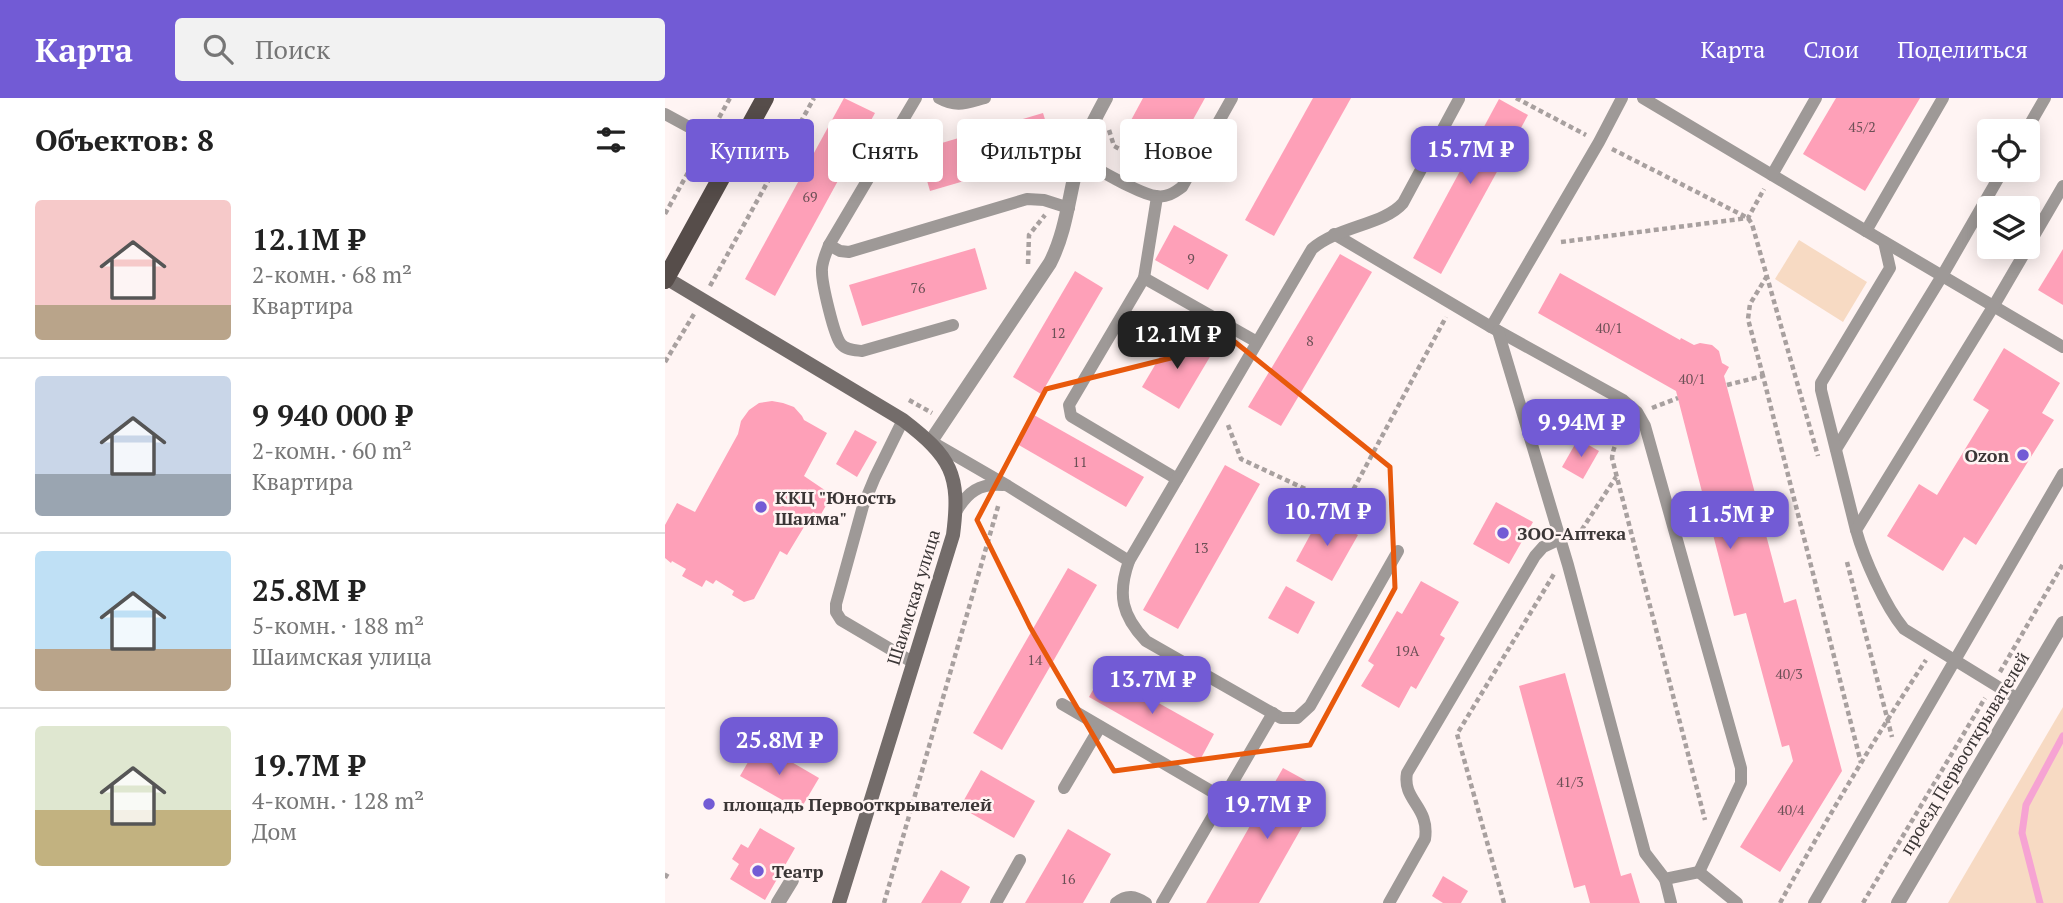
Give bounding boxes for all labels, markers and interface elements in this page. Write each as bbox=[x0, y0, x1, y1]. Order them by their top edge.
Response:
search box bbox=[175, 18, 665, 81]
text: Карта bbox=[35, 28, 133, 71]
icon: search bbox=[199, 30, 237, 68]
text: Поиск bbox=[255, 32, 330, 66]
text: Карта bbox=[1700, 33, 1765, 65]
text: Слои bbox=[1803, 33, 1859, 65]
text: Поделиться bbox=[1897, 33, 2028, 65]
house number: 45/2 bbox=[1848, 117, 1876, 136]
chip: Купить bbox=[686, 119, 814, 182]
chip: Снять bbox=[828, 119, 943, 182]
chip: Фильтры bbox=[957, 119, 1106, 182]
chip: Новое bbox=[1120, 119, 1237, 182]
map controls bbox=[1977, 119, 2040, 259]
button: locate bbox=[1977, 119, 2040, 182]
text: Объектов: 8 bbox=[35, 120, 214, 160]
icon: filters bbox=[592, 121, 630, 159]
pin: 15.7M ₽ bbox=[1405, 126, 1535, 186]
text: 15.7M ₽ bbox=[1427, 133, 1513, 164]
house number: 69 bbox=[803, 187, 817, 206]
button: layers bbox=[1977, 196, 2040, 259]
text: 12.1M ₽ bbox=[252, 219, 365, 259]
icon: home bbox=[91, 228, 175, 312]
house number: 9 bbox=[1187, 249, 1195, 268]
text: 2-комн. · 68 m² bbox=[252, 259, 412, 290]
house number: 76 bbox=[911, 278, 926, 297]
text: Квартира bbox=[252, 290, 353, 321]
pin: 12.1M ₽ bbox=[1112, 312, 1242, 371]
text: 12.1M ₽ bbox=[1134, 318, 1220, 349]
house number: 40/1 bbox=[1595, 318, 1623, 337]
house number: 12 bbox=[1051, 323, 1065, 342]
house number: 8 bbox=[1306, 331, 1314, 350]
house number: 40/1 bbox=[1678, 369, 1706, 388]
text: 9 940 000 ₽ bbox=[252, 395, 412, 435]
pin: 9.94M ₽ bbox=[1516, 400, 1646, 459]
icon: home bbox=[91, 404, 175, 488]
text: 9.94M ₽ bbox=[1538, 406, 1624, 437]
text: 2-комн. · 60 m² bbox=[252, 435, 412, 466]
place label: Ozon bbox=[1964, 443, 2009, 467]
marker: Ozon bbox=[2015, 447, 2031, 463]
house number: 11 bbox=[1073, 452, 1087, 471]
text: Квартира bbox=[252, 466, 353, 497]
place label: ККЦ "Юность Шаима" bbox=[775, 485, 896, 530]
pin: 10.7M ₽ bbox=[1262, 489, 1392, 548]
pin: 11.5M ₽ bbox=[1665, 491, 1795, 551]
text: 10.7M ₽ bbox=[1284, 495, 1370, 526]
text: 11.5M ₽ bbox=[1687, 498, 1773, 529]
marker: ККЦ "Юность Шаима" bbox=[753, 499, 769, 515]
place label: ЗОО-Аптека bbox=[1517, 521, 1626, 545]
marker: ЗОО-Аптека bbox=[1495, 525, 1511, 541]
street label: Шаимская улица bbox=[881, 526, 945, 668]
house number: 13 bbox=[1194, 538, 1208, 557]
text: 25.8M ₽ bbox=[252, 570, 365, 610]
icon: home bbox=[91, 579, 175, 663]
text: 5-комн. · 188 m² bbox=[252, 610, 424, 641]
text: Шаимская улица bbox=[252, 641, 432, 672]
house number: 19А bbox=[1395, 641, 1420, 660]
street label: проезд Первооткрывателей bbox=[1894, 647, 2034, 859]
house number: 14 bbox=[1028, 650, 1043, 669]
pin: 13.7M ₽ bbox=[1087, 656, 1217, 716]
text: 13.7M ₽ bbox=[1109, 663, 1195, 694]
house number: 40/3 bbox=[1775, 664, 1803, 683]
pin: 25.8M ₽ bbox=[714, 718, 844, 777]
text: 25.8M ₽ bbox=[736, 724, 822, 755]
text: 19.7M ₽ bbox=[252, 745, 365, 785]
icon: home bbox=[91, 754, 175, 838]
house number: 41/3 bbox=[1556, 772, 1584, 791]
pin: 19.7M ₽ bbox=[1202, 782, 1332, 841]
text: 4-комн. · 128 m² bbox=[252, 785, 424, 816]
text: 19.7M ₽ bbox=[1224, 788, 1310, 819]
place label: площадь Первооткрывателей bbox=[723, 792, 992, 816]
marker: площадь Первооткрывателей bbox=[701, 796, 717, 812]
house number: 40/4 bbox=[1777, 800, 1805, 819]
text: Дом bbox=[252, 816, 297, 847]
place label: Театр bbox=[772, 859, 823, 883]
marker: Театр bbox=[750, 863, 766, 879]
house number: 16 bbox=[1061, 869, 1076, 888]

